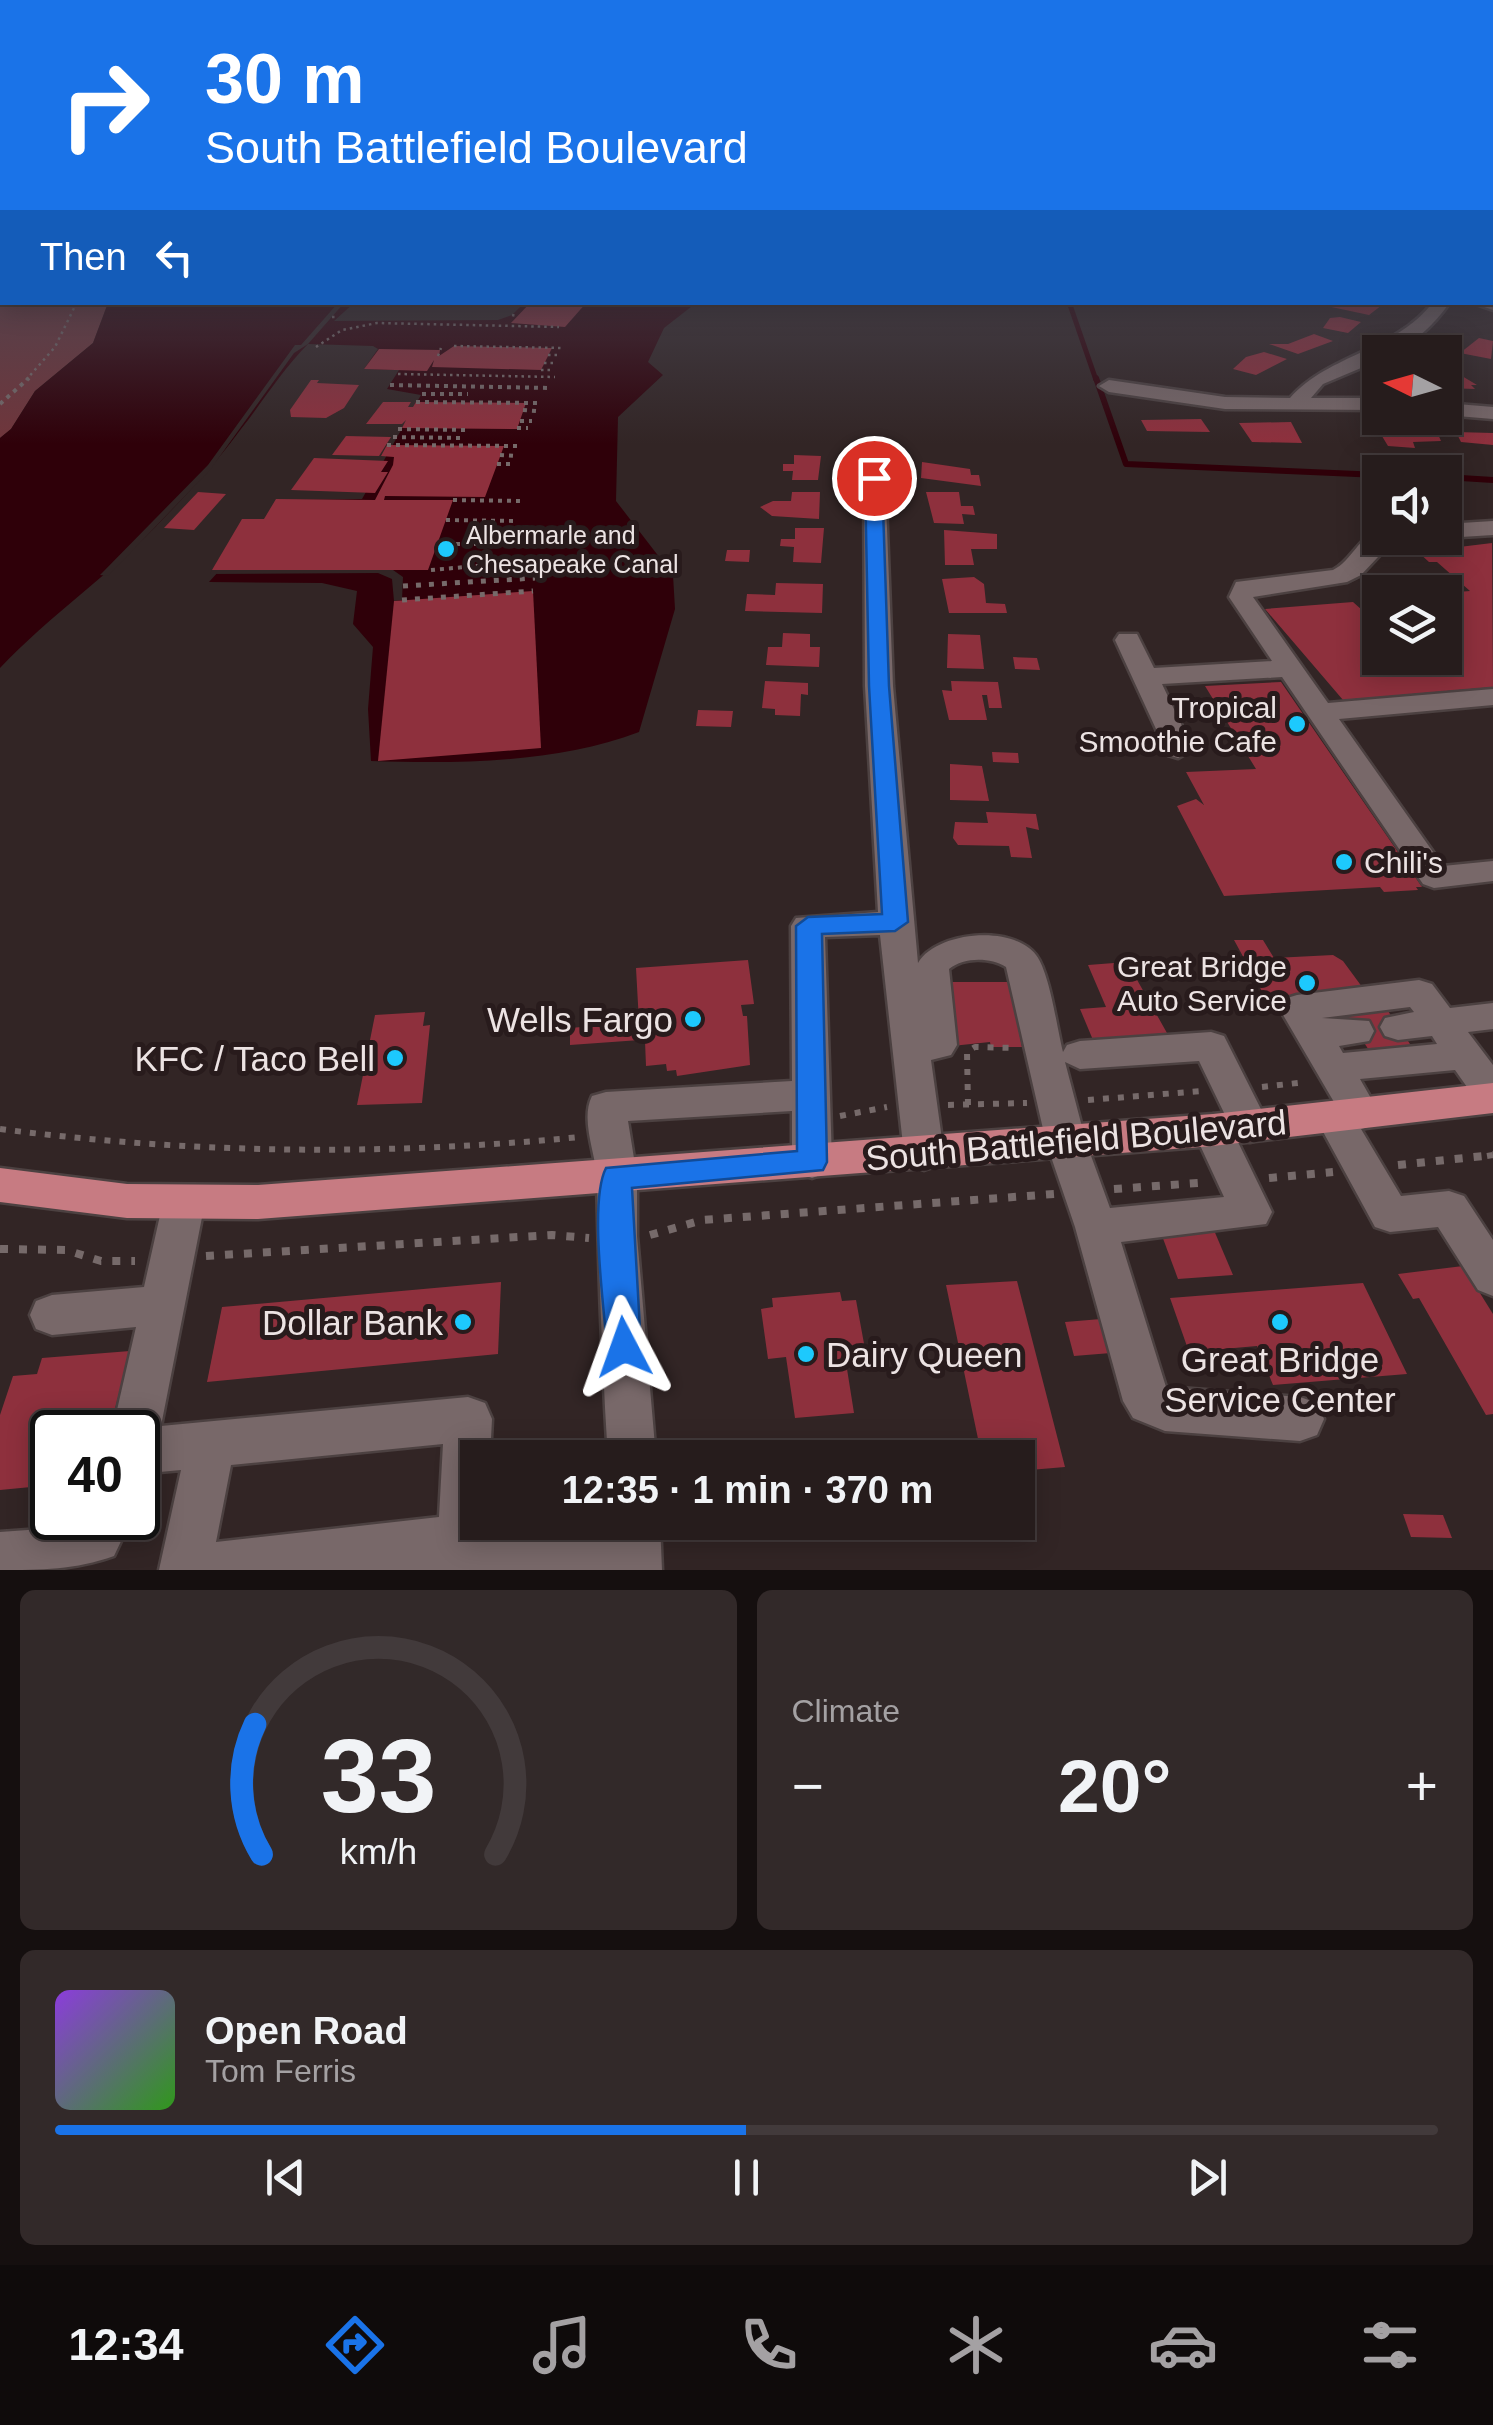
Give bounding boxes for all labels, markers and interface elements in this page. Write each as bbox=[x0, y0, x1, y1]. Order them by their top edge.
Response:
icon: right bbox=[40, 40, 170, 170]
text: 30 m bbox=[205, 40, 365, 118]
text: South Battlefield Boulevard bbox=[205, 122, 748, 173]
icon: left bbox=[147, 230, 202, 285]
text: Then bbox=[40, 236, 127, 278]
north arrow bbox=[1362, 335, 1462, 435]
map controls bbox=[1362, 335, 1462, 675]
pin bbox=[832, 436, 917, 521]
icon: arrive bbox=[847, 451, 902, 506]
button: sound bbox=[1362, 455, 1462, 555]
place label: Albermarle and Chesapeake Canal bbox=[466, 521, 679, 578]
marker: Albermarle and Chesapeake Canal bbox=[435, 538, 457, 560]
button: layers bbox=[1362, 575, 1462, 675]
place label: Tropical Smoothie Cafe bbox=[1079, 691, 1277, 758]
marker: Tropical Smoothie Cafe bbox=[1286, 713, 1308, 735]
place label: Chili's bbox=[1364, 846, 1443, 879]
marker: Chili's bbox=[1333, 851, 1355, 873]
place label: Great Bridge Auto Service bbox=[1117, 950, 1287, 1017]
marker: Great Bridge Auto Service bbox=[1296, 972, 1318, 994]
place label: Wells Fargo bbox=[487, 1000, 673, 1039]
marker: Wells Fargo bbox=[682, 1008, 704, 1030]
place label: KFC / Taco Bell bbox=[134, 1039, 375, 1078]
marker: KFC / Taco Bell bbox=[384, 1047, 406, 1069]
street label: South Battlefield Boulevard bbox=[864, 1102, 1288, 1178]
position arrow bbox=[572, 1295, 676, 1399]
place label: Dollar Bank bbox=[262, 1303, 443, 1342]
marker: Dollar Bank bbox=[452, 1311, 474, 1333]
marker: Great Bridge Service Center bbox=[1269, 1311, 1291, 1333]
place label: Dairy Queen bbox=[826, 1335, 1022, 1374]
place label: Great Bridge Service Center bbox=[1164, 1340, 1396, 1419]
marker: Dairy Queen bbox=[795, 1343, 817, 1365]
speed limit sign: 40 bbox=[30, 1410, 160, 1540]
text: 12:35 · 1 min · 370 m bbox=[562, 1469, 933, 1511]
text: Climate bbox=[792, 1693, 900, 1729]
text: 33 bbox=[320, 1718, 436, 1834]
text: 20° bbox=[1058, 1744, 1171, 1828]
text: − bbox=[792, 1755, 824, 1817]
text: + bbox=[1406, 1755, 1438, 1817]
text: km/h bbox=[340, 1832, 417, 1872]
text: Open Road bbox=[205, 2010, 408, 2052]
text: Tom Ferris bbox=[205, 2053, 356, 2089]
icon: previous bbox=[258, 2150, 313, 2205]
icon: pause bbox=[719, 2150, 774, 2205]
icon: next bbox=[1180, 2150, 1235, 2205]
icon: directions bbox=[320, 2310, 390, 2380]
icon: music bbox=[527, 2310, 597, 2380]
icon: phone bbox=[734, 2310, 804, 2380]
icon: climate bbox=[941, 2310, 1011, 2380]
icon: car bbox=[1148, 2310, 1218, 2380]
icon: filters bbox=[1355, 2310, 1425, 2380]
text: 12:34 bbox=[68, 2319, 184, 2370]

